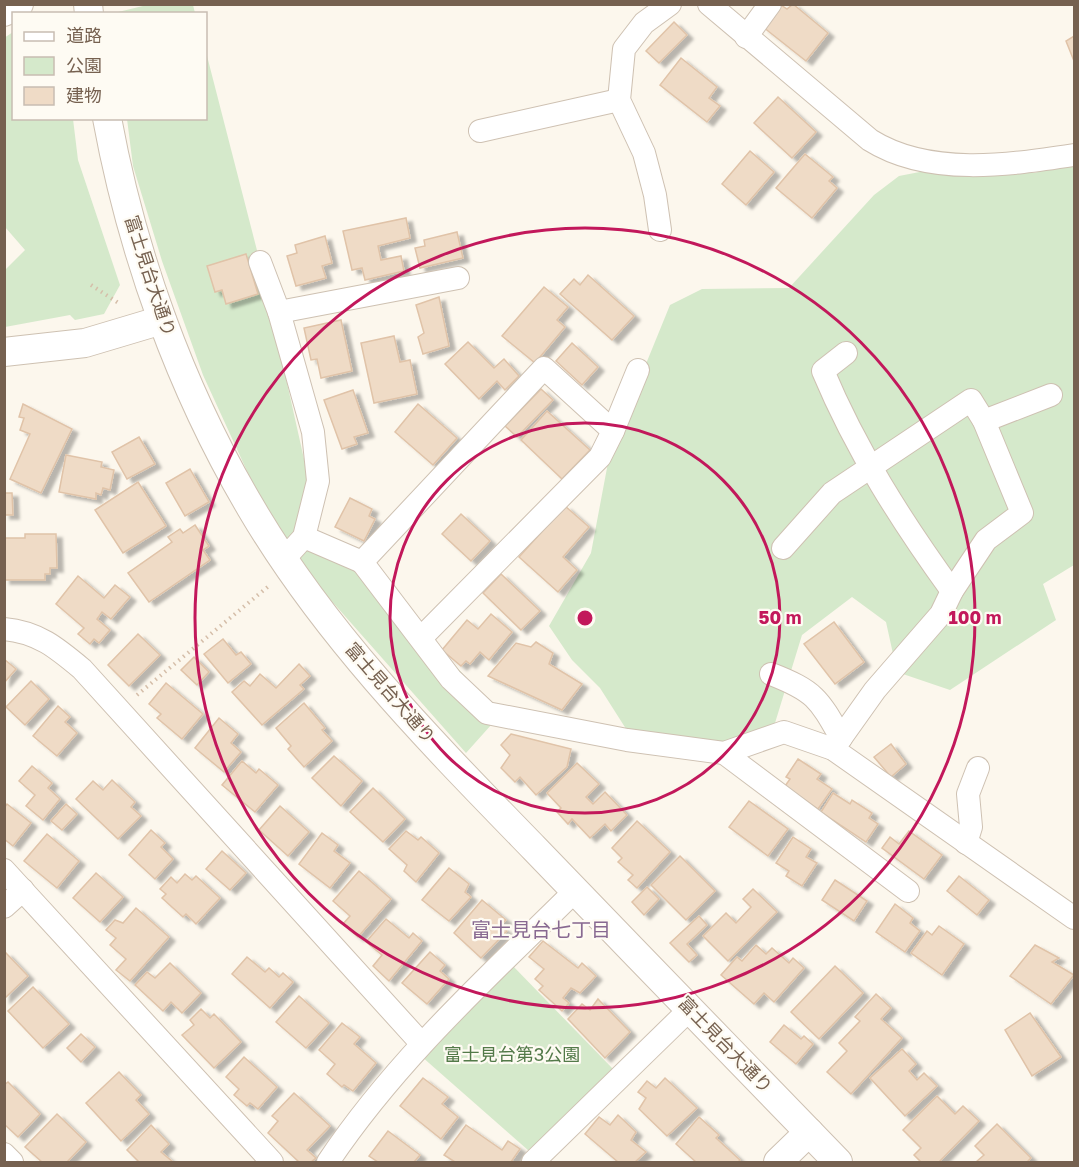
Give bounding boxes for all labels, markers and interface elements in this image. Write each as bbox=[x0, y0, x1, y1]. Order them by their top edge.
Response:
legend bbox=[12, 12, 207, 120]
text: 道路 bbox=[66, 24, 102, 46]
text: 公園 bbox=[66, 54, 102, 76]
text: 建物 bbox=[66, 84, 102, 106]
street label: 富士見台大通り bbox=[121, 212, 181, 339]
text: 50 m bbox=[759, 606, 801, 628]
text: 100 m bbox=[949, 606, 1001, 628]
centre of rings bbox=[575, 608, 595, 628]
street label: 富士見台大通り bbox=[341, 638, 440, 747]
district label: 富士見台七丁目 bbox=[471, 917, 611, 941]
street label: 富士見台大通り bbox=[674, 991, 777, 1097]
park label: 富士見台第3公園 bbox=[444, 1043, 580, 1065]

